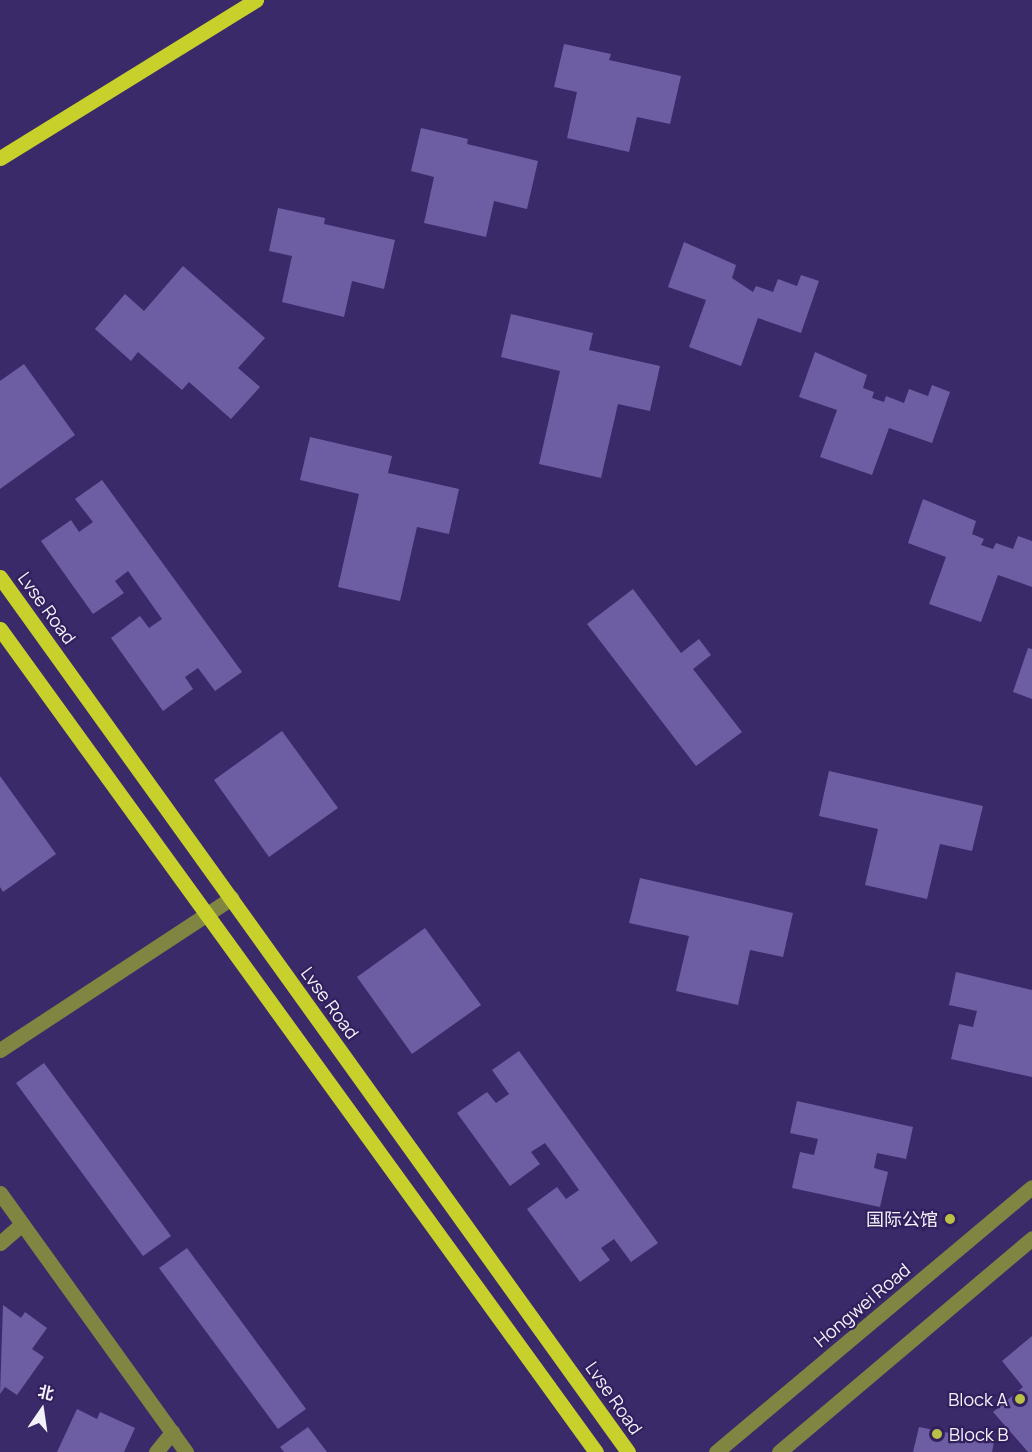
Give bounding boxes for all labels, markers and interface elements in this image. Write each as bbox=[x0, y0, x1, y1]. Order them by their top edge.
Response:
street label: Lvse Road bbox=[14, 568, 80, 648]
street label: Lvse Road bbox=[297, 963, 363, 1043]
place label: 国际公馆 bbox=[866, 1208, 938, 1230]
marker: 国际公馆 bbox=[943, 1212, 957, 1226]
street label: Hongwei Road bbox=[810, 1259, 914, 1351]
street label: Lvse Road bbox=[581, 1358, 647, 1438]
north arrow bbox=[12, 1380, 72, 1440]
text: 北 bbox=[36, 1380, 56, 1405]
place label: Block A bbox=[948, 1388, 1008, 1410]
marker: Block A bbox=[1013, 1392, 1027, 1406]
place label: Block B bbox=[949, 1423, 1008, 1445]
marker: Block B bbox=[930, 1427, 944, 1441]

